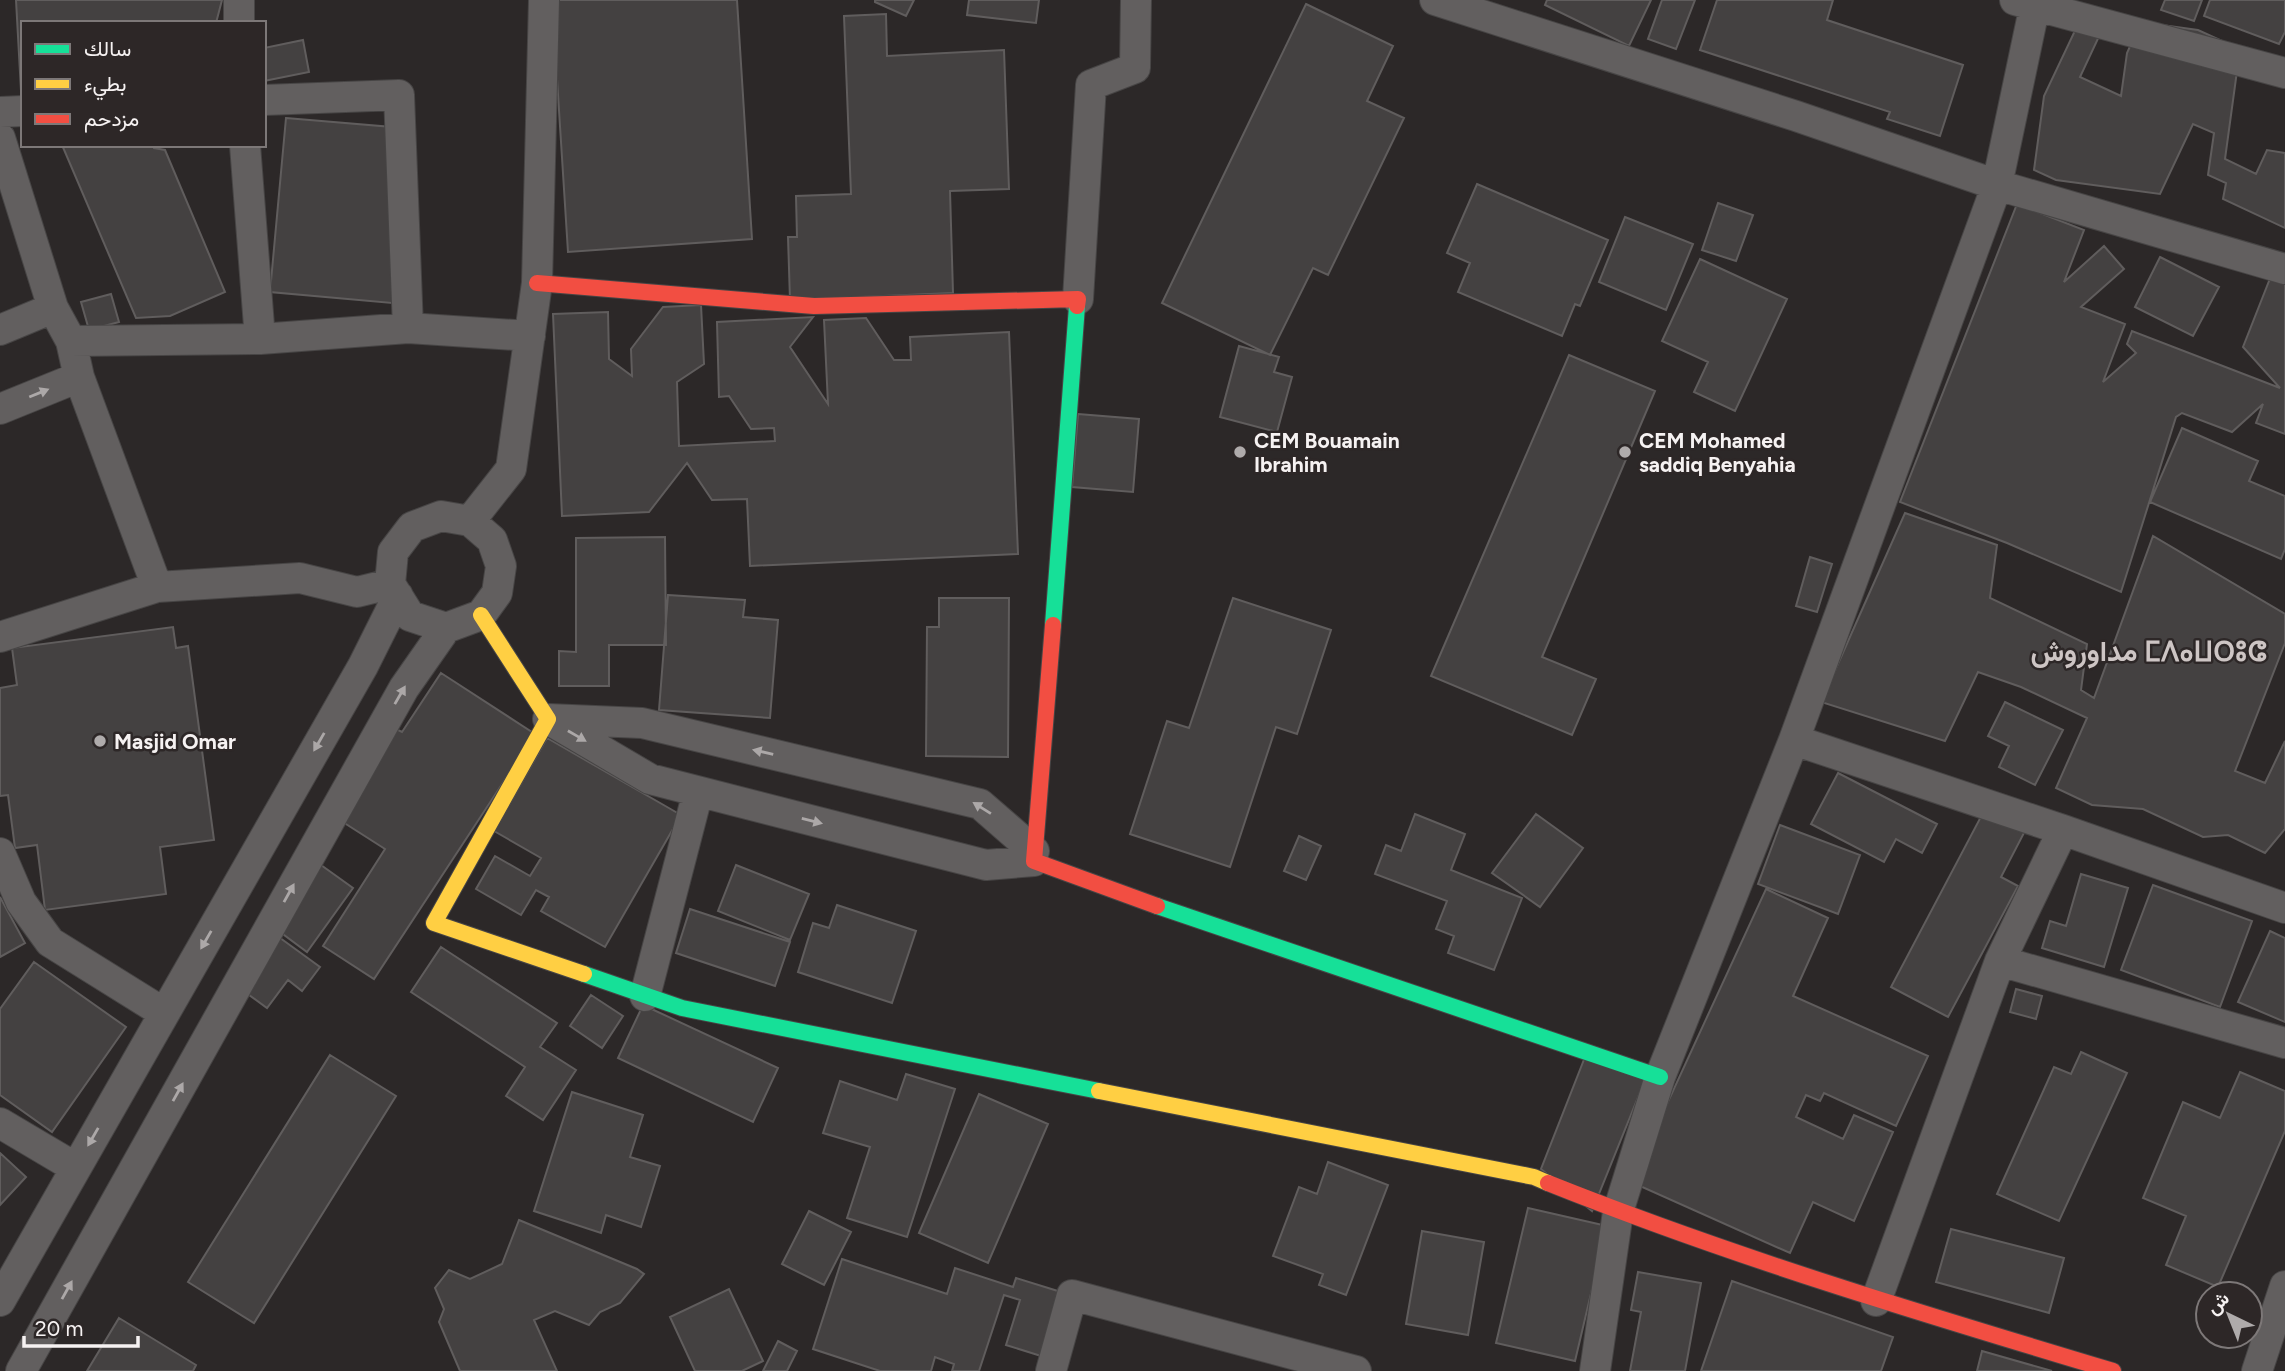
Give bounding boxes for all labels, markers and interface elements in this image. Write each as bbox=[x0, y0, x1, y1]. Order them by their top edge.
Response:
legend bbox=[21, 21, 266, 147]
text: سالك bbox=[84, 36, 131, 61]
text: بطيء bbox=[84, 71, 127, 101]
text: مزدحم bbox=[84, 106, 139, 133]
one-way arrow bbox=[29, 387, 50, 398]
place label: CEM Bouamain Ibrahim bbox=[1254, 428, 1400, 477]
place label: CEM Mohamed saddiq Benyahia bbox=[1639, 428, 1796, 477]
marker: CEM Bouamain Ibrahim bbox=[1232, 444, 1248, 460]
marker: CEM Mohamed saddiq Benyahia bbox=[1617, 444, 1633, 460]
district label: مداوروش ⵎⴷⴰⵡⵔⵓⵛ bbox=[2030, 634, 2268, 669]
one-way arrow bbox=[394, 685, 407, 704]
place label: Masjid Omar bbox=[114, 729, 236, 754]
one-way arrow bbox=[567, 730, 586, 743]
marker: Masjid Omar bbox=[92, 733, 108, 749]
one-way arrow bbox=[313, 733, 325, 752]
one-way arrow bbox=[752, 746, 774, 757]
one-way arrow bbox=[972, 802, 992, 815]
one-way arrow bbox=[801, 816, 823, 827]
one-way arrow bbox=[283, 883, 295, 903]
one-way arrow bbox=[200, 930, 212, 949]
one-way arrow bbox=[172, 1082, 184, 1101]
one-way arrow bbox=[87, 1128, 99, 1147]
one-way arrow bbox=[61, 1280, 73, 1300]
north arrow bbox=[2194, 1280, 2264, 1350]
text: ش bbox=[2202, 1287, 2234, 1319]
scale bar bbox=[24, 1304, 138, 1348]
text: 20 m bbox=[35, 1316, 83, 1341]

